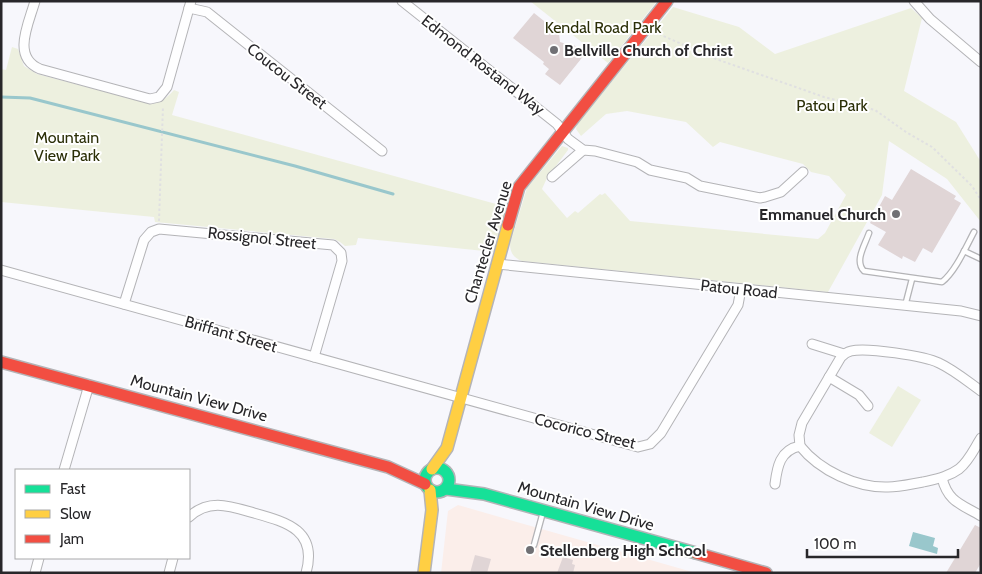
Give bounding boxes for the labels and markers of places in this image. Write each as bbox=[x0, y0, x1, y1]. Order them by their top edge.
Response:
place label: Bellville Church of Christ bbox=[564, 41, 733, 60]
marker: Bellville Church of Christ bbox=[548, 44, 560, 56]
place label: Emmanuel Church bbox=[759, 205, 886, 224]
marker: Emmanuel Church bbox=[890, 208, 902, 220]
place label: Stellenberg High School bbox=[540, 541, 706, 560]
marker: Stellenberg High School bbox=[524, 544, 536, 556]

